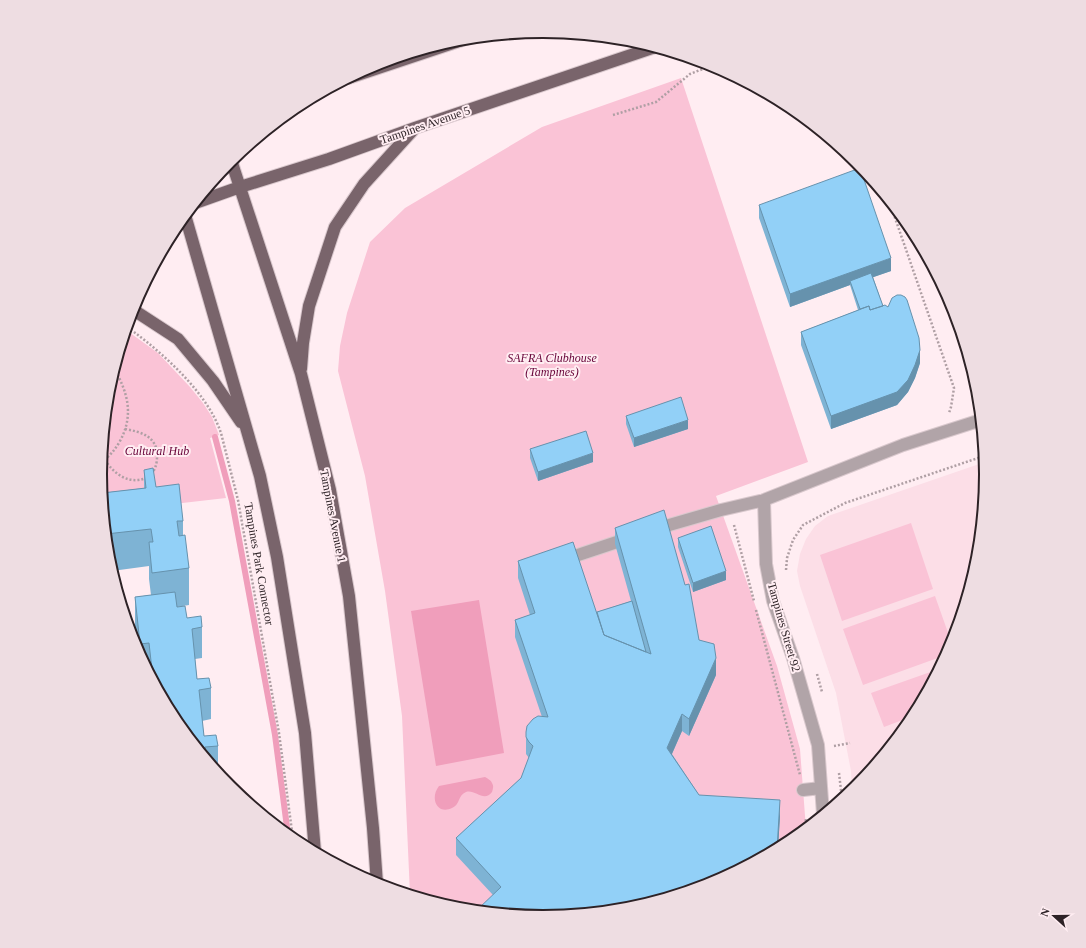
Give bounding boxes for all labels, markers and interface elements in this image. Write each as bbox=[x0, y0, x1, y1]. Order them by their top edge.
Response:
street label: Tampines Avenue 5 bbox=[378, 103, 472, 147]
park label: SAFRA Clubhouse (Tampines) bbox=[507, 351, 597, 379]
park label: Cultural Hub bbox=[125, 444, 189, 458]
street label: Tampines Avenue 1 bbox=[317, 468, 349, 564]
street label: Tampines Park Connector bbox=[241, 501, 277, 627]
street label: Tampines Street 92 bbox=[765, 581, 803, 673]
north arrow bbox=[1034, 896, 1074, 936]
text: N bbox=[1038, 907, 1052, 918]

